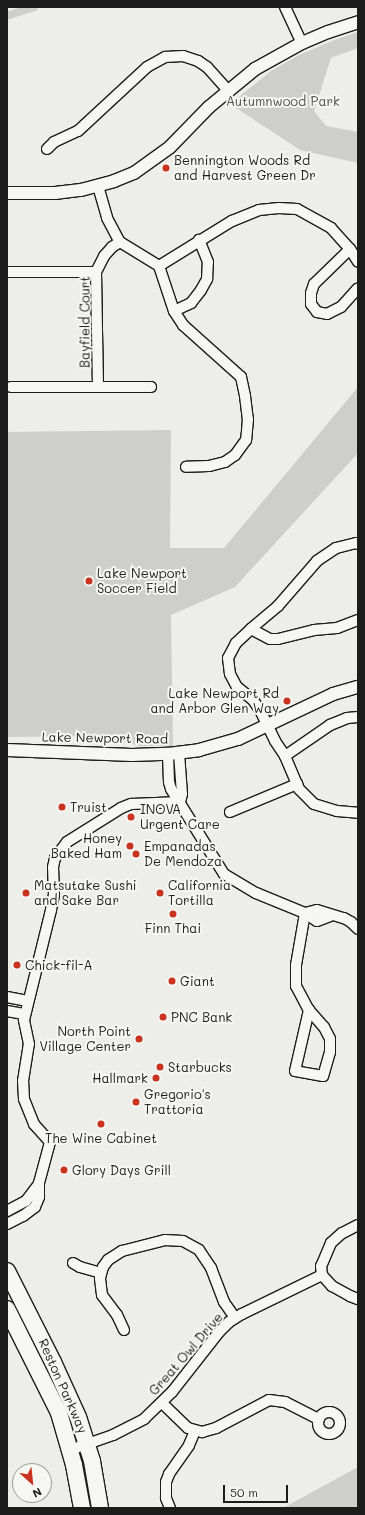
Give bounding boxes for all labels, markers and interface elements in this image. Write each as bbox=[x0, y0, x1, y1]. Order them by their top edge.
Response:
park label: Autumnwood Park bbox=[226, 93, 340, 109]
place label: Bennington Woods Rd and Harvest Green Dr bbox=[174, 153, 316, 184]
marker: Bennington Woods Rd and Harvest Green Dr bbox=[161, 163, 171, 173]
street label: Bayfield Court bbox=[77, 276, 93, 368]
place label: Lake Newport Soccer Field bbox=[97, 566, 187, 597]
marker: Lake Newport Soccer Field bbox=[84, 576, 94, 586]
place label: Lake Newport Rd and Arbor Glen Way bbox=[150, 686, 279, 717]
marker: Lake Newport Rd and Arbor Glen Way bbox=[282, 696, 292, 706]
street label: Lake Newport Road bbox=[42, 729, 168, 747]
place label: Truist bbox=[70, 799, 107, 815]
marker: Truist bbox=[57, 802, 67, 812]
place label: INOVA Urgent Care bbox=[140, 802, 220, 833]
marker: INOVA Urgent Care bbox=[125, 811, 137, 823]
place label: Honey Baked Ham bbox=[51, 831, 122, 862]
place label: Empanadas De Mendoza bbox=[144, 839, 222, 870]
marker: Honey Baked Ham bbox=[125, 841, 135, 851]
marker: Empanadas De Mendoza bbox=[131, 849, 141, 859]
place label: Matsutake Sushi and Sake Bar bbox=[34, 878, 137, 909]
place label: California Tortilla bbox=[168, 878, 231, 909]
marker: Matsutake Sushi and Sake Bar bbox=[21, 888, 31, 898]
marker: California Tortilla bbox=[155, 888, 165, 898]
marker: Finn Thai bbox=[168, 909, 178, 919]
place label: Finn Thai bbox=[145, 920, 201, 936]
place label: Chick-fil-A bbox=[25, 957, 92, 973]
marker: Chick-fil-A bbox=[12, 960, 22, 970]
place label: Giant bbox=[180, 973, 215, 989]
marker: Giant bbox=[167, 976, 177, 986]
place label: PNC Bank bbox=[171, 1009, 232, 1025]
marker: PNC Bank bbox=[158, 1012, 168, 1022]
place label: North Point Village Center bbox=[39, 1024, 131, 1055]
marker: North Point Village Center bbox=[134, 1034, 144, 1044]
place label: Starbucks bbox=[168, 1059, 232, 1075]
marker: Starbucks bbox=[155, 1062, 165, 1072]
place label: Hallmark bbox=[92, 1070, 148, 1086]
marker: Hallmark bbox=[151, 1073, 161, 1083]
place label: Gregorio's Trattoria bbox=[144, 1087, 211, 1118]
marker: Gregorio's Trattoria bbox=[131, 1097, 141, 1107]
marker: The Wine Cabinet bbox=[96, 1119, 106, 1129]
place label: The Wine Cabinet bbox=[45, 1130, 157, 1146]
place label: Glory Days Grill bbox=[72, 1162, 171, 1178]
marker: Glory Days Grill bbox=[59, 1165, 69, 1175]
street label: Great Owl Drive bbox=[146, 1310, 226, 1398]
street label: Reston Parkway bbox=[35, 1336, 91, 1436]
north arrow bbox=[12, 1463, 52, 1503]
scale bar bbox=[225, 1477, 290, 1503]
text: 50 m bbox=[230, 1484, 258, 1500]
text: N bbox=[30, 1485, 44, 1502]

